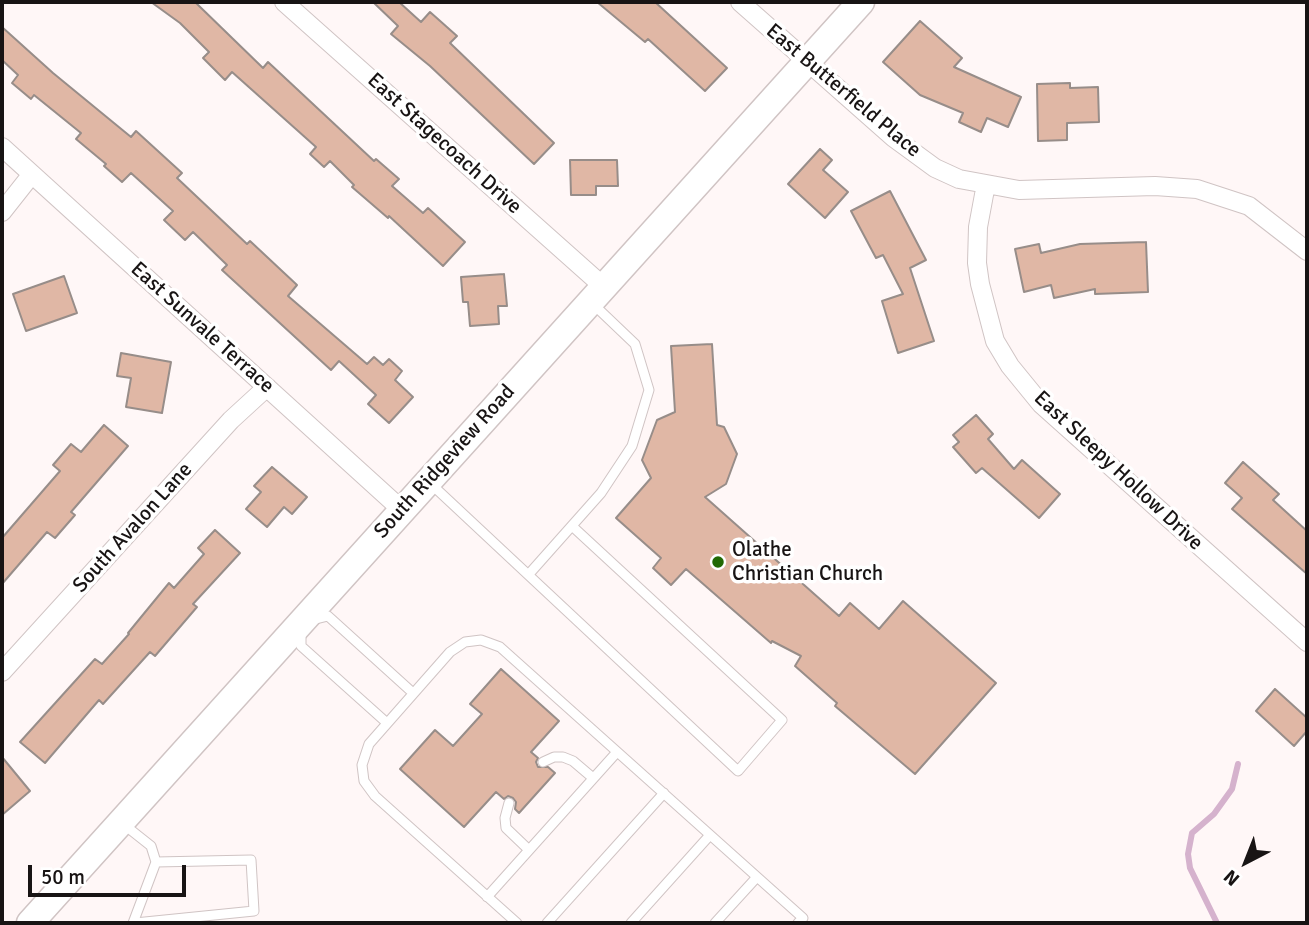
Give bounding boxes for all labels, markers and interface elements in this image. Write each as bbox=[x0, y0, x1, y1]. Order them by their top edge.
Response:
street label: East Butterfield Place bbox=[760, 19, 926, 163]
street label: East Stagecoach Drive bbox=[362, 68, 526, 220]
street label: East Sunvale Terrace bbox=[125, 257, 279, 399]
street label: South Ridgeview Road bbox=[369, 380, 521, 544]
street label: East Sleepy Hollow Drive bbox=[1028, 386, 1208, 556]
street label: South Avalon Lane bbox=[68, 458, 198, 598]
place label: Olathe Christian Church bbox=[732, 537, 883, 587]
marker: Olathe Christian Church bbox=[710, 554, 726, 570]
north arrow bbox=[1211, 827, 1281, 897]
scale bar bbox=[32, 852, 189, 896]
text: 50 m bbox=[41, 864, 85, 890]
text: N bbox=[1219, 864, 1245, 891]

